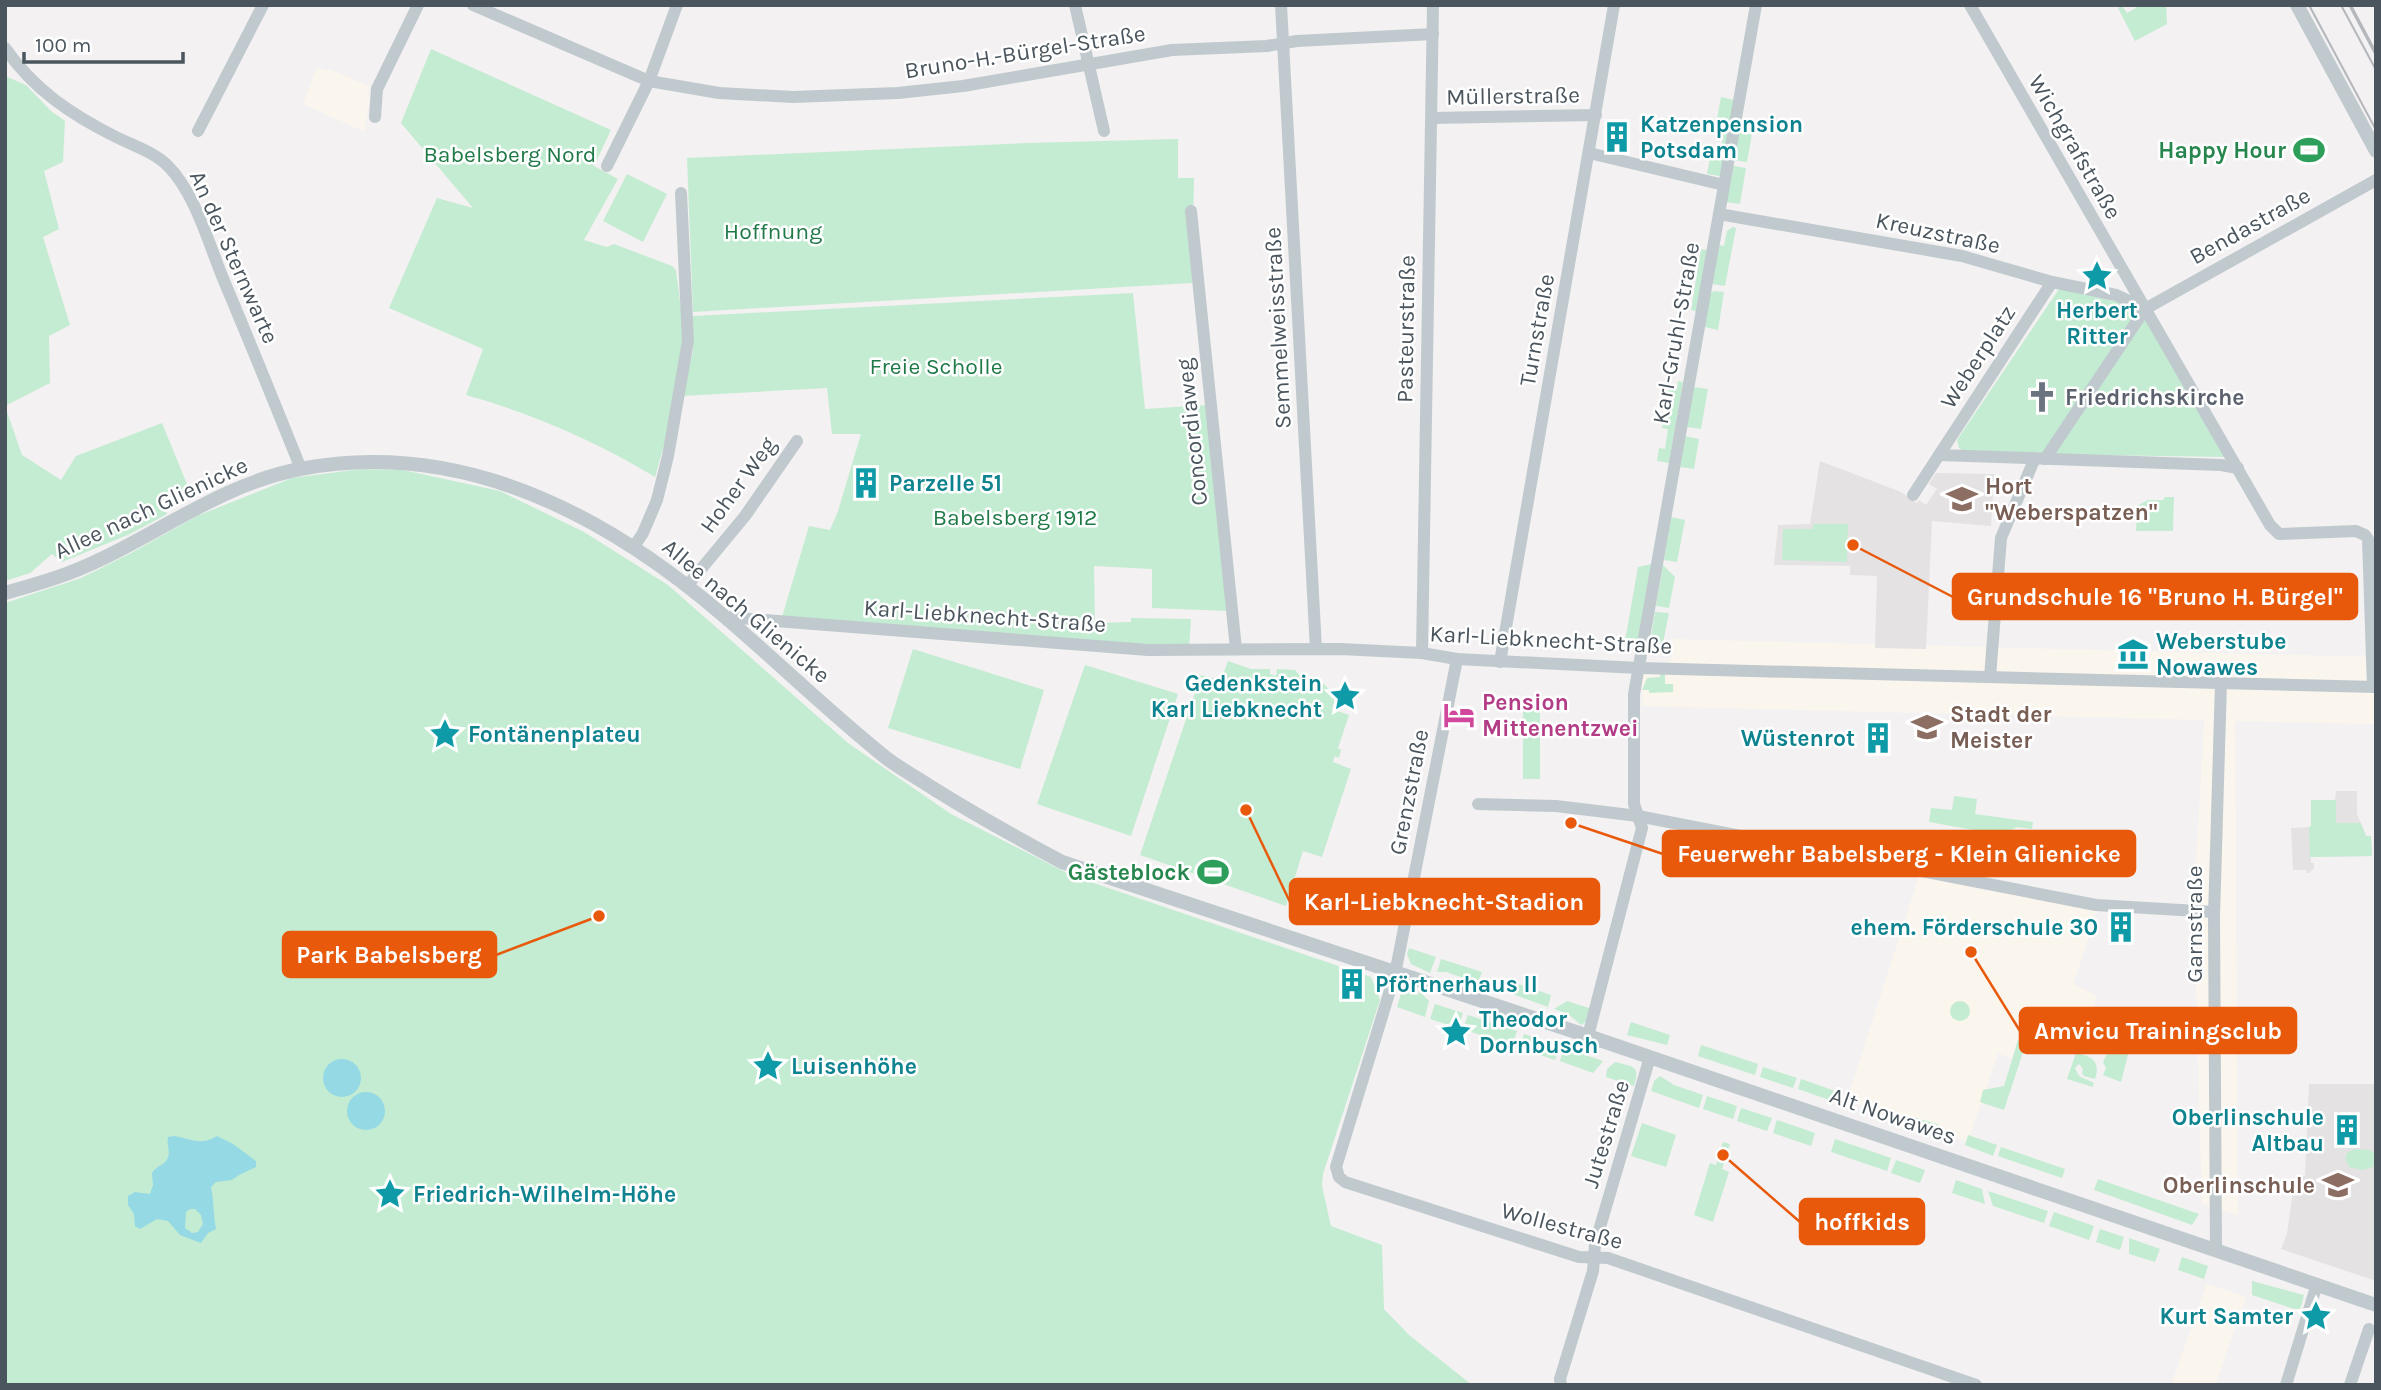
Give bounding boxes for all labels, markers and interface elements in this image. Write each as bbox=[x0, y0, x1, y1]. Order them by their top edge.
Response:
street label: Bruno-H.-Bürgel-Straße bbox=[903, 20, 1147, 84]
scale bar bbox=[24, 21, 184, 65]
text: 100 m bbox=[35, 33, 92, 57]
street label: Wichgrafstraße bbox=[2023, 70, 2127, 224]
street label: Müllerstraße bbox=[1446, 81, 1580, 111]
place label: Katzenpension Potsdam bbox=[1640, 111, 1803, 164]
building icon: Katzenpension Potsdam bbox=[1600, 120, 1634, 154]
sports icon: Happy Hour bbox=[2292, 133, 2326, 167]
place label: Happy Hour bbox=[2158, 137, 2286, 164]
park label: Babelsberg Nord bbox=[424, 141, 597, 168]
street label: An der Sternwarte bbox=[184, 166, 284, 348]
street label: Bendastraße bbox=[2185, 182, 2315, 270]
street label: Kreuzstraße bbox=[1873, 207, 2003, 259]
park label: Hoffnung bbox=[724, 218, 822, 245]
street label: Semmelweisstraße bbox=[1259, 226, 1297, 430]
street label: Karl-Gruhl-Straße bbox=[1647, 240, 1705, 426]
street label: Pasteurstraße bbox=[1391, 255, 1421, 403]
place icon: Herbert Ritter bbox=[2080, 259, 2114, 293]
street label: Turnstraße bbox=[1514, 272, 1560, 388]
place label: Herbert Ritter bbox=[2056, 297, 2138, 350]
street label: Weberplatz bbox=[1935, 300, 2021, 414]
park label: Freie Scholle bbox=[869, 353, 1003, 380]
street label: Concordiaweg bbox=[1171, 357, 1213, 507]
church icon: Friedrichskirche bbox=[2025, 380, 2059, 414]
place label: Friedrichskirche bbox=[2065, 384, 2245, 411]
street label: Hoher Weg bbox=[694, 432, 782, 538]
street label: Allee nach Glienicke bbox=[50, 451, 252, 565]
building icon: Parzelle 51 bbox=[849, 466, 883, 500]
place label: Parzelle 51 bbox=[889, 470, 1002, 497]
place label: Hort "Weberspatzen" bbox=[1985, 473, 2158, 526]
school or university icon: Hort "Weberspatzen" bbox=[1945, 482, 1979, 516]
park label: Babelsberg 1912 bbox=[933, 504, 1097, 531]
street label: Allee nach Glienicke bbox=[657, 533, 835, 689]
callout: Grundschule 16 "Bruno H. Bürgel" bbox=[1953, 574, 2357, 619]
text: Grundschule 16 "Bruno H. Bürgel" bbox=[1967, 583, 2343, 611]
street label: Karl-Liebknecht-Straße bbox=[863, 594, 1107, 638]
street label: Karl-Liebknecht-Straße bbox=[1429, 620, 1673, 660]
place label: Weberstube Nowawes bbox=[2156, 628, 2286, 681]
museum icon: Weberstube Nowawes bbox=[2116, 637, 2150, 671]
place label: Gedenkstein Karl Liebknecht bbox=[1151, 670, 1322, 723]
place icon: Gedenkstein Karl Liebknecht bbox=[1328, 679, 1362, 713]
place label: Pension Mittenentzwei bbox=[1482, 689, 1638, 742]
hotel icon: Pension Mittenentzwei bbox=[1442, 698, 1476, 732]
place label: Stadt der Meister bbox=[1950, 701, 2052, 754]
school or university icon: Stadt der Meister bbox=[1910, 710, 1944, 744]
place icon: Fontänenplateu bbox=[428, 717, 462, 751]
place label: Fontänenplateu bbox=[468, 721, 641, 748]
building icon: Wüstenrot bbox=[1861, 721, 1895, 755]
place label: Wüstenrot bbox=[1741, 725, 1855, 752]
street label: Grenzstraße bbox=[1384, 727, 1434, 857]
callout: Feuerwehr Babelsberg - Klein Glienicke bbox=[1663, 831, 2135, 876]
text: Feuerwehr Babelsberg - Klein Glienicke bbox=[1677, 840, 2121, 868]
sports icon: Gästeblock bbox=[1196, 855, 1230, 889]
place label: Gästeblock bbox=[1068, 859, 1190, 886]
street label: Garnstraße bbox=[2181, 865, 2208, 983]
callout: Karl-Liebknecht-Stadion bbox=[1290, 879, 1599, 924]
text: Karl-Liebknecht-Stadion bbox=[1304, 888, 1584, 916]
building icon: ehem. Förderschule 30 bbox=[2104, 910, 2138, 944]
place label: ehem. Förderschule 30 bbox=[1851, 914, 2098, 941]
callout: Park Babelsberg bbox=[283, 932, 496, 977]
text: Park Babelsberg bbox=[296, 941, 482, 969]
building icon: Pförtnerhaus II bbox=[1335, 967, 1369, 1001]
place label: Pförtnerhaus II bbox=[1375, 971, 1538, 998]
place label: Theodor Dornbusch bbox=[1479, 1006, 1598, 1059]
callout: Amvicu Trainingsclub bbox=[2020, 1008, 2296, 1053]
place icon: Theodor Dornbusch bbox=[1439, 1015, 1473, 1049]
text: Amvicu Trainingsclub bbox=[2034, 1017, 2282, 1045]
place icon: Luisenhöhe bbox=[751, 1049, 785, 1083]
place label: Luisenhöhe bbox=[791, 1053, 917, 1080]
street label: Jutestraße bbox=[1577, 1077, 1635, 1191]
street label: Alt Nowawes bbox=[1826, 1082, 1960, 1150]
place label: Oberlinschule Altbau bbox=[2172, 1104, 2324, 1157]
building icon: Oberlinschule Altbau bbox=[2330, 1113, 2364, 1147]
school or university icon: Oberlinschule bbox=[2321, 1168, 2355, 1202]
place label: Oberlinschule bbox=[2163, 1172, 2315, 1199]
place icon: Friedrich-Wilhelm-Höhe bbox=[373, 1177, 407, 1211]
place label: Friedrich-Wilhelm-Höhe bbox=[413, 1181, 676, 1208]
street label: Wollestraße bbox=[1498, 1197, 1626, 1255]
callout: hoffkids bbox=[1800, 1199, 1924, 1244]
text: hoffkids bbox=[1814, 1208, 1910, 1236]
place icon: Kurt Samter bbox=[2299, 1299, 2333, 1333]
place label: Kurt Samter bbox=[2159, 1303, 2293, 1330]

